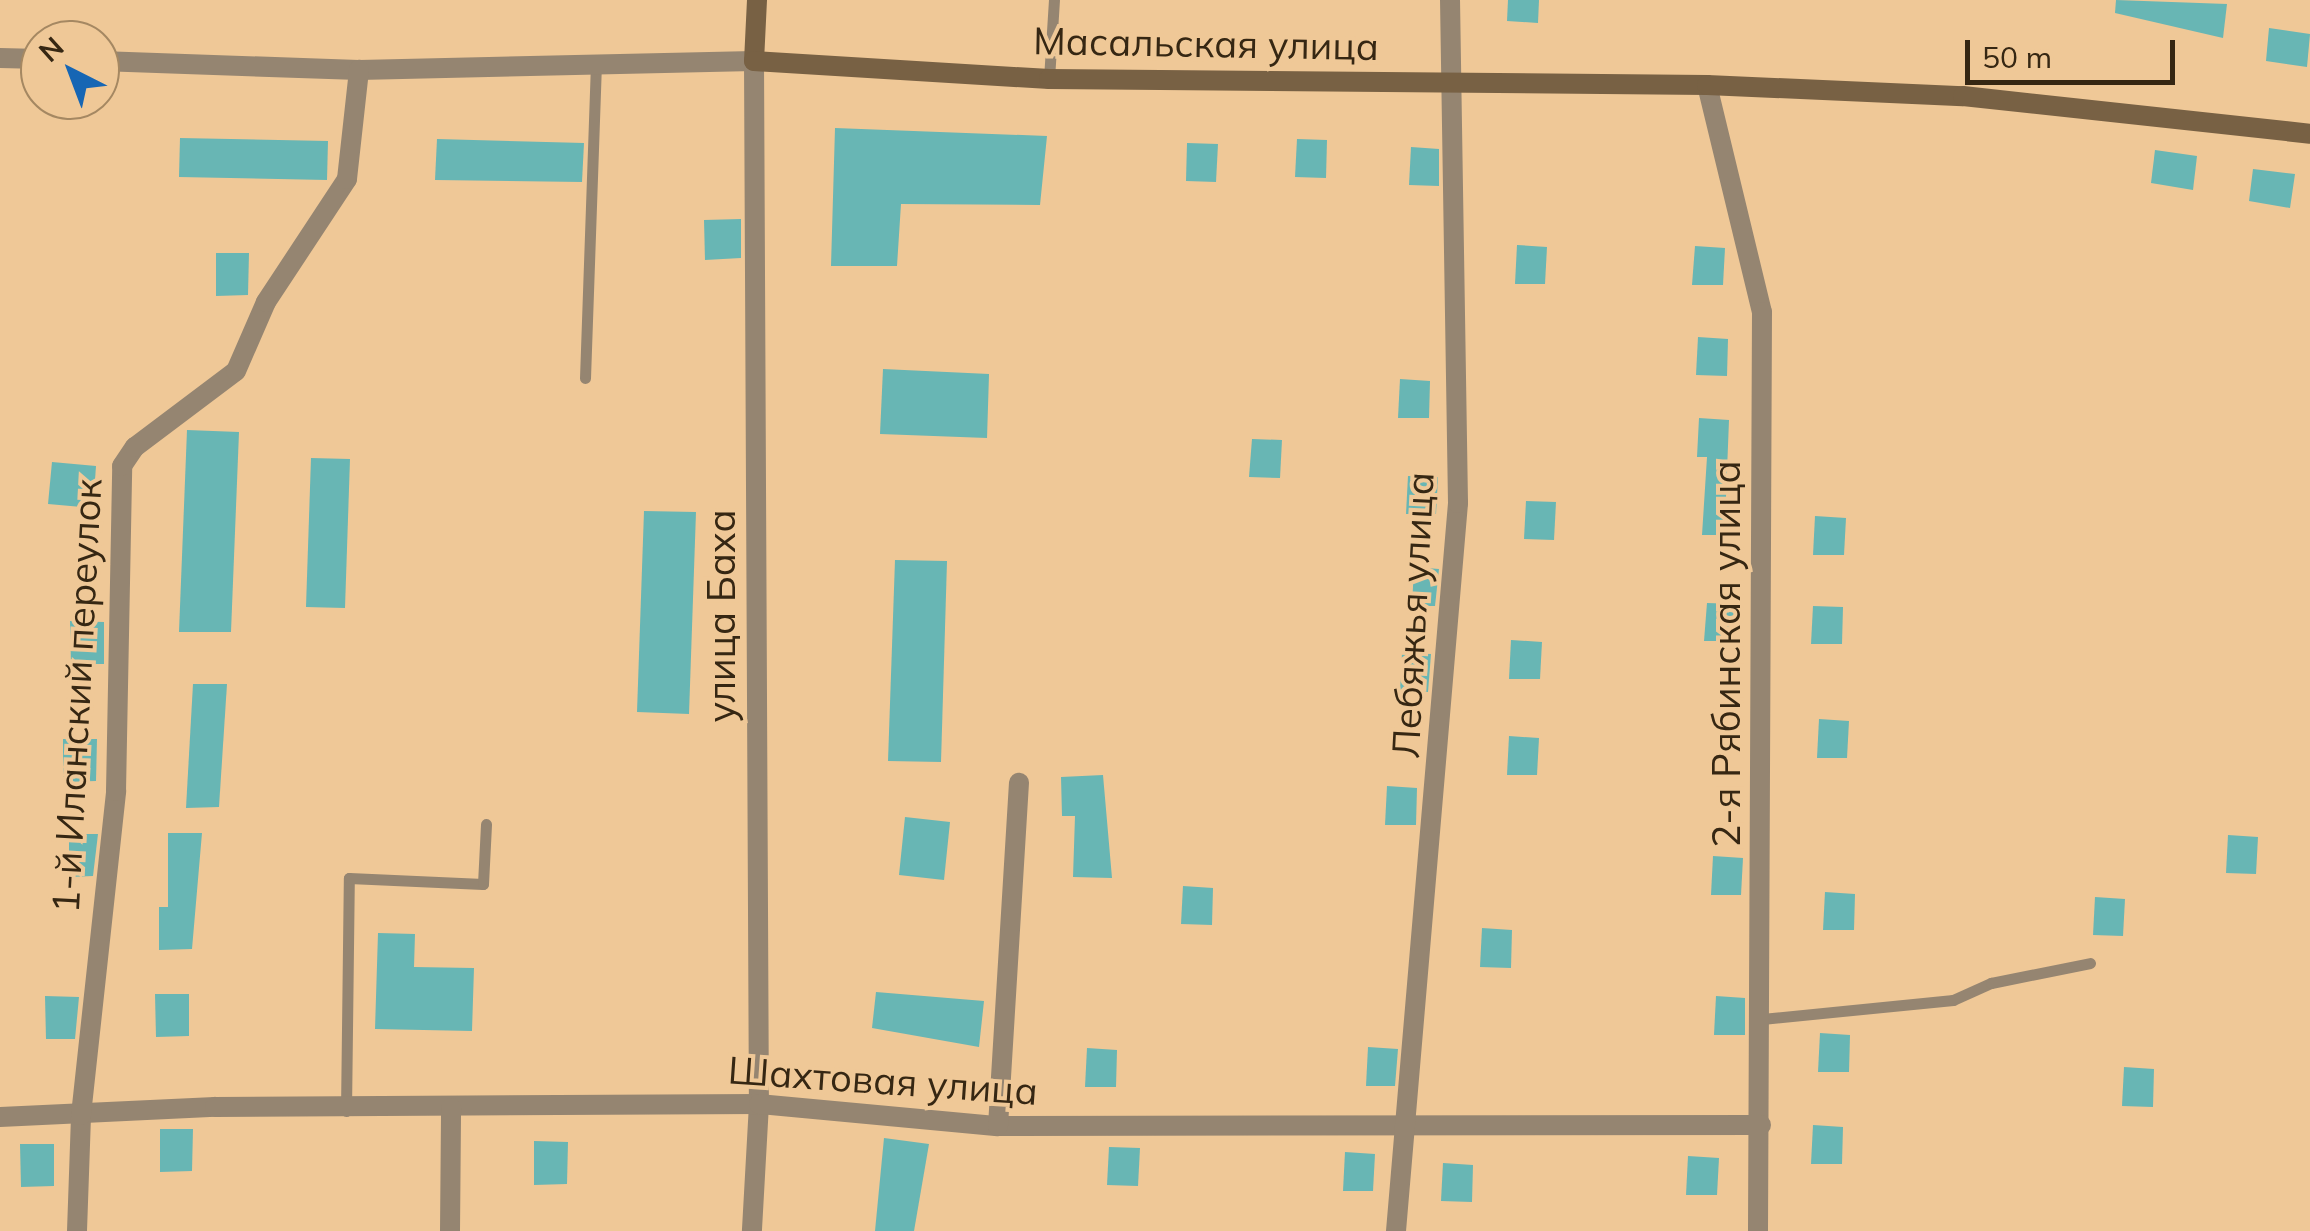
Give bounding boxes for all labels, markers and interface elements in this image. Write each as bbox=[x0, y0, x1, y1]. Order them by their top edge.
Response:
street label: Масальская улица bbox=[1033, 18, 1379, 70]
north arrow bbox=[20, 20, 120, 120]
scale bar bbox=[1970, 20, 2180, 82]
text: N bbox=[31, 29, 70, 69]
text: 50 m bbox=[1982, 38, 2052, 76]
street label: 2-я Рябинская улица bbox=[1704, 460, 1750, 848]
street label: Лебяжья улица bbox=[1383, 471, 1443, 759]
street label: 1-й Иланский переулок bbox=[43, 478, 111, 914]
street label: улица Баха bbox=[699, 509, 745, 723]
street label: Шахтовая улица bbox=[727, 1047, 1039, 1115]

